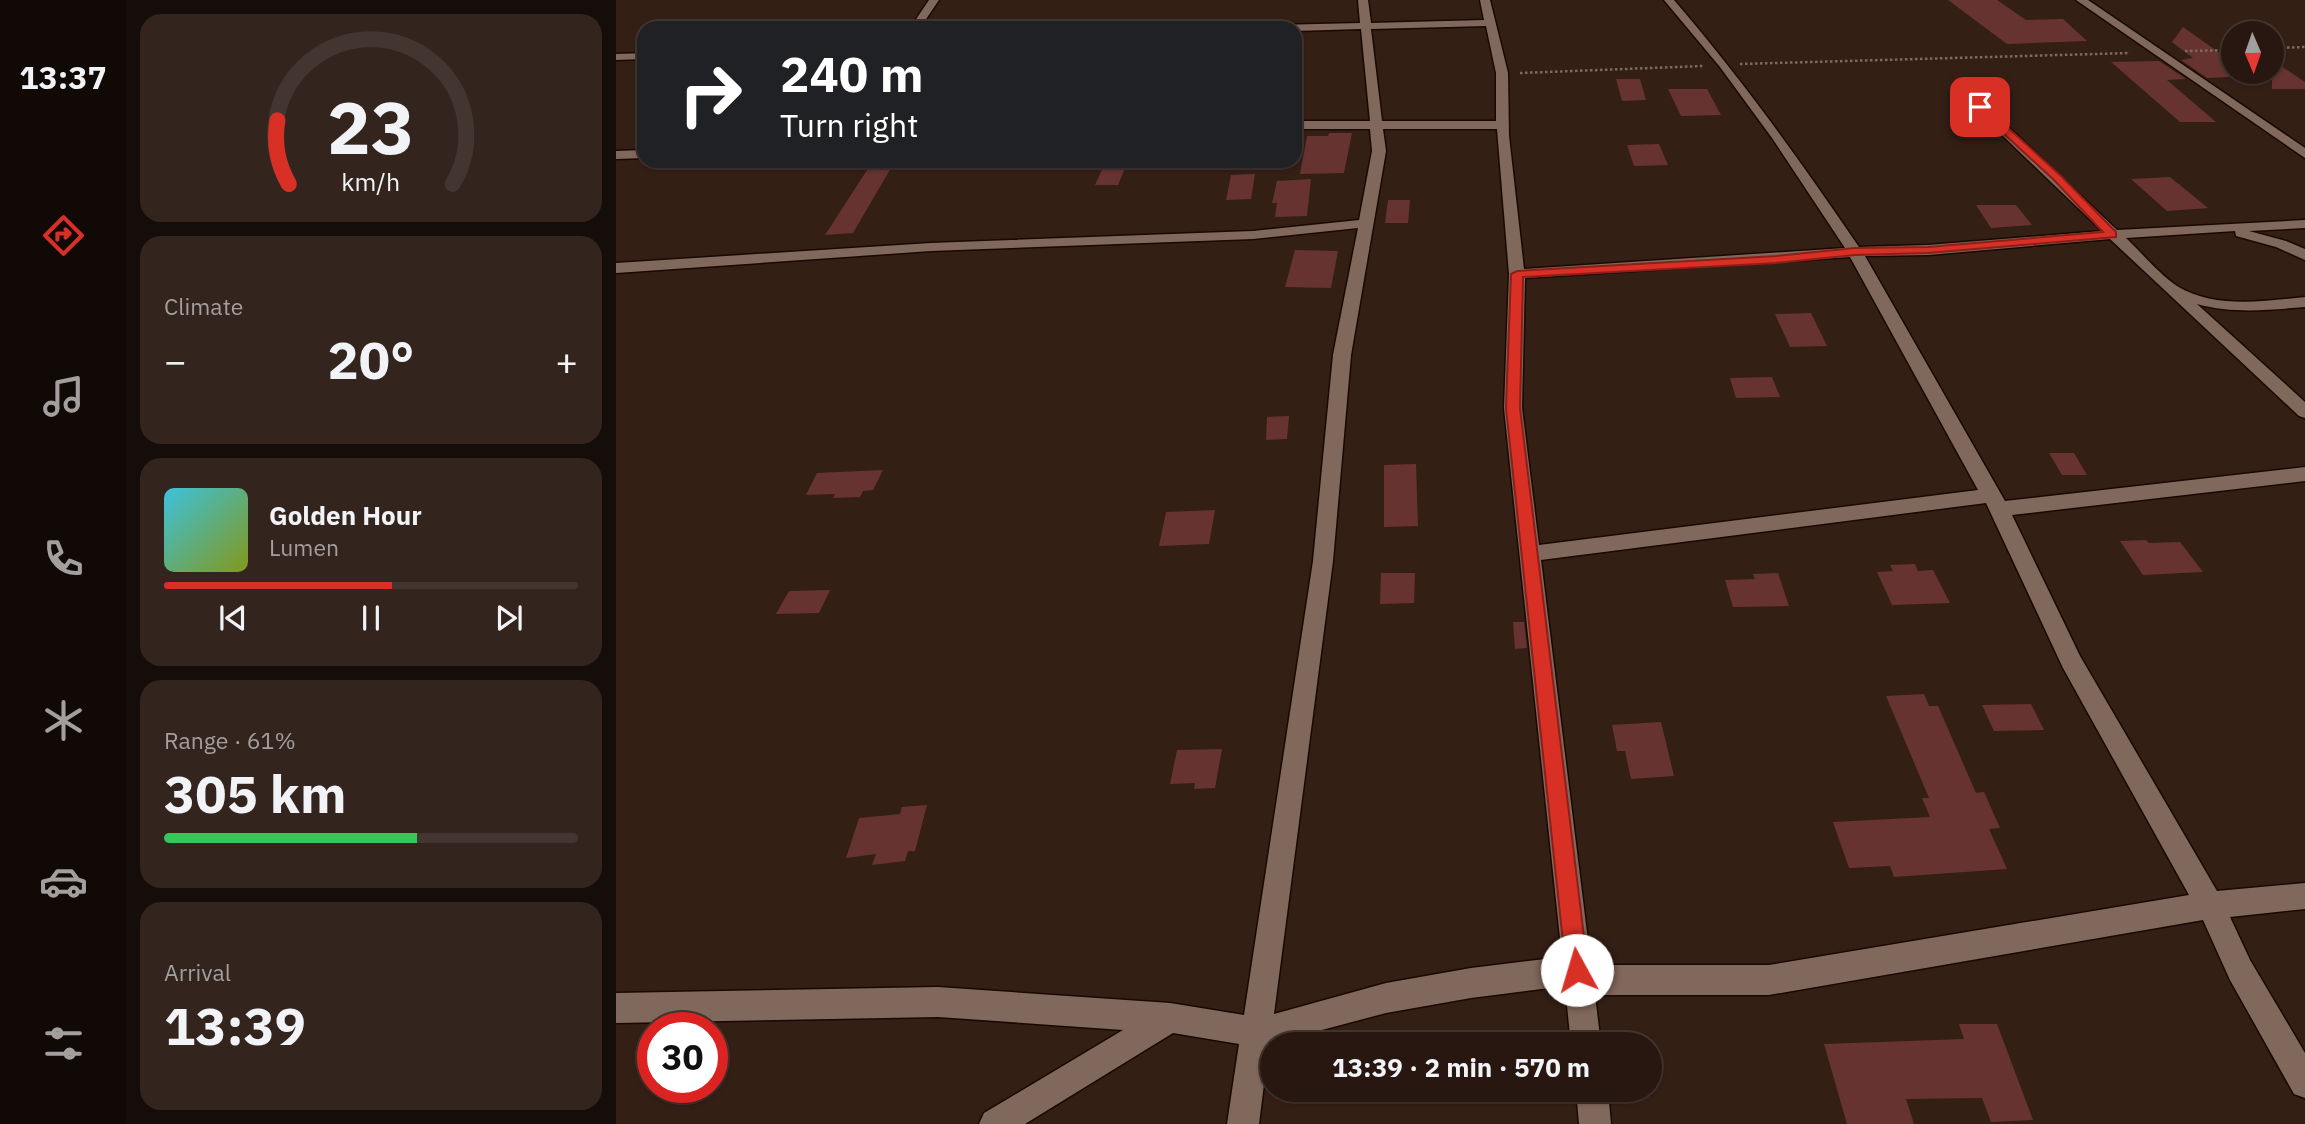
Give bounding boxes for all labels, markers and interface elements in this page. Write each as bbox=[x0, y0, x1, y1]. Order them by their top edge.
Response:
north arrow bbox=[2221, 21, 2284, 84]
map controls bbox=[2221, 21, 2284, 84]
text: 240 m bbox=[780, 42, 924, 105]
icon: right bbox=[665, 49, 756, 140]
text: 13:37 bbox=[19, 56, 107, 98]
pin bbox=[1950, 77, 2010, 137]
text: 23 bbox=[327, 79, 415, 174]
icon: arrive bbox=[1961, 88, 1999, 126]
text: Turn right bbox=[780, 104, 918, 146]
text: km/h bbox=[342, 165, 400, 198]
icon: directions bbox=[39, 211, 88, 260]
text: Climate bbox=[164, 291, 243, 321]
text: 20° bbox=[328, 326, 414, 393]
text: − bbox=[164, 336, 187, 385]
text: + bbox=[555, 336, 578, 385]
icon: music bbox=[39, 372, 88, 421]
text: Golden Hour bbox=[269, 498, 422, 532]
text: Lumen bbox=[269, 532, 339, 562]
icon: phone bbox=[39, 534, 88, 583]
icon: previous bbox=[214, 599, 252, 637]
icon: pause bbox=[352, 599, 390, 637]
icon: next bbox=[490, 599, 528, 637]
icon: climate bbox=[39, 696, 88, 745]
text: Range · 61% bbox=[164, 725, 296, 755]
text: 305 km bbox=[164, 760, 346, 827]
icon: car bbox=[39, 857, 88, 906]
position arrow bbox=[1540, 933, 1614, 1007]
text: Arrival bbox=[164, 957, 231, 987]
text: 13:39 bbox=[164, 992, 306, 1059]
speed limit sign: 30 bbox=[637, 1012, 728, 1103]
icon: filters bbox=[39, 1019, 88, 1068]
text: 13:39 · 2 min · 570 m bbox=[1332, 1050, 1590, 1084]

